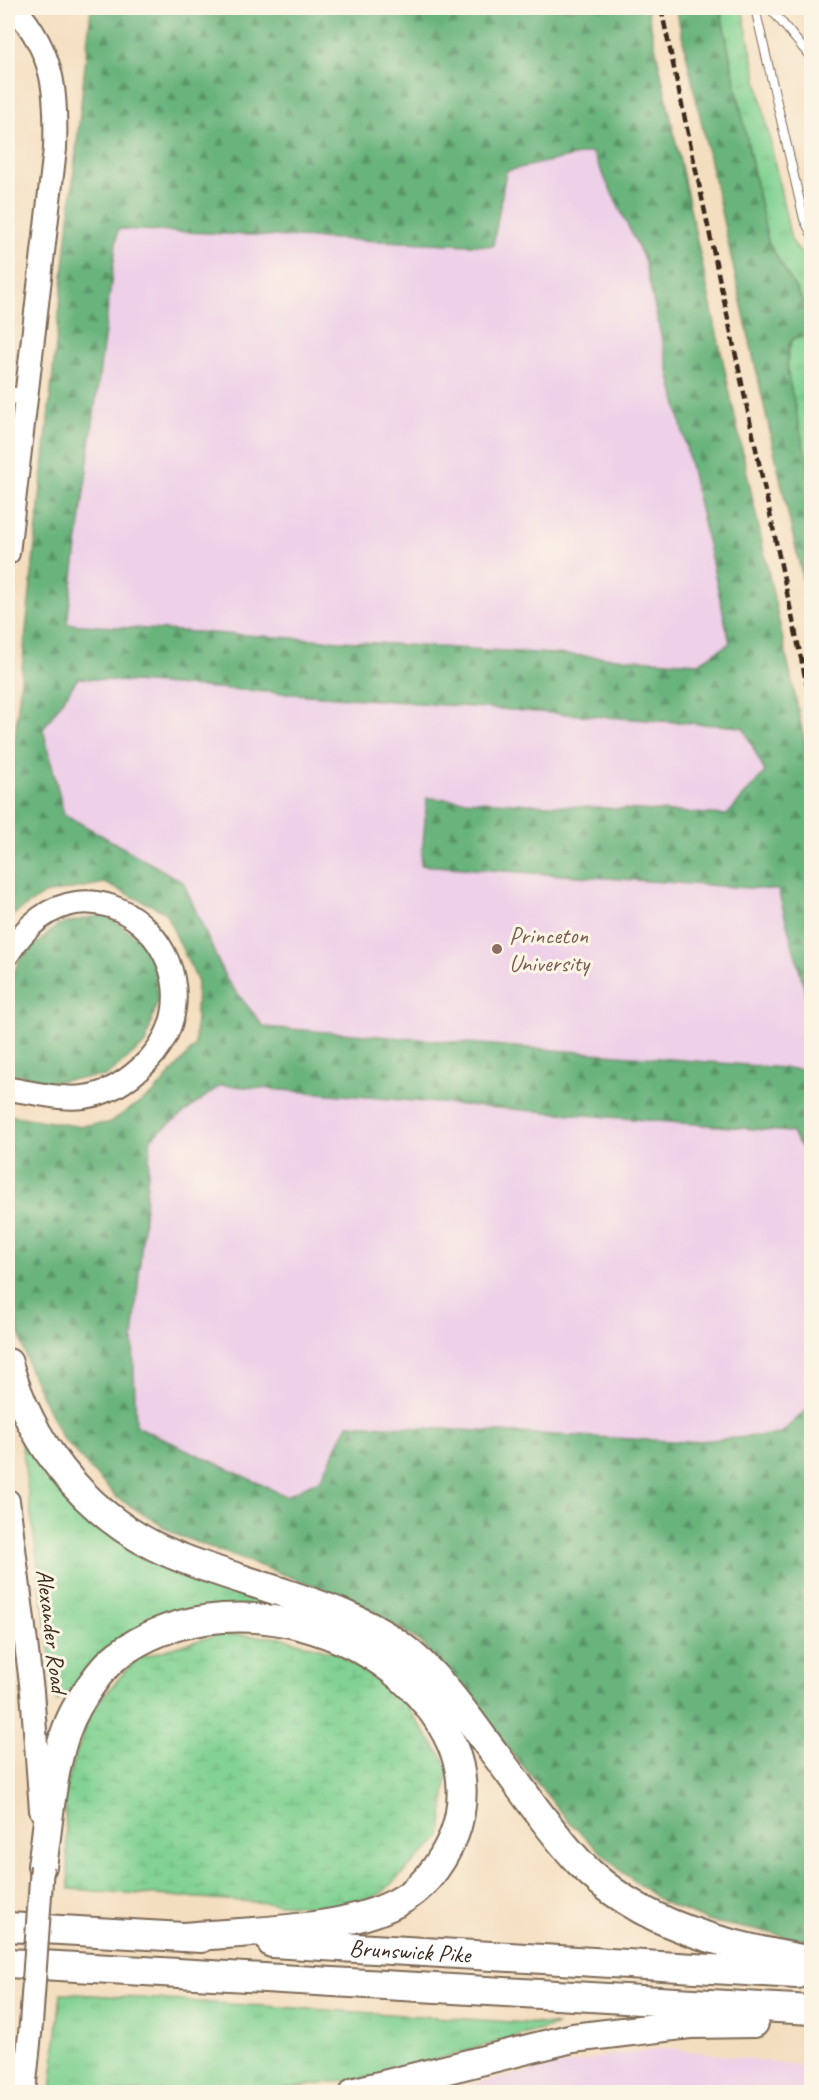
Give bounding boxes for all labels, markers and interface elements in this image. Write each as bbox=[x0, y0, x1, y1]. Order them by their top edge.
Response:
place label: Princeton University bbox=[509, 920, 591, 978]
marker: Princeton University bbox=[490, 942, 504, 956]
street label: Alexander Road bbox=[30, 1567, 75, 1698]
street label: Brunswick Pike bbox=[348, 1933, 473, 1970]

